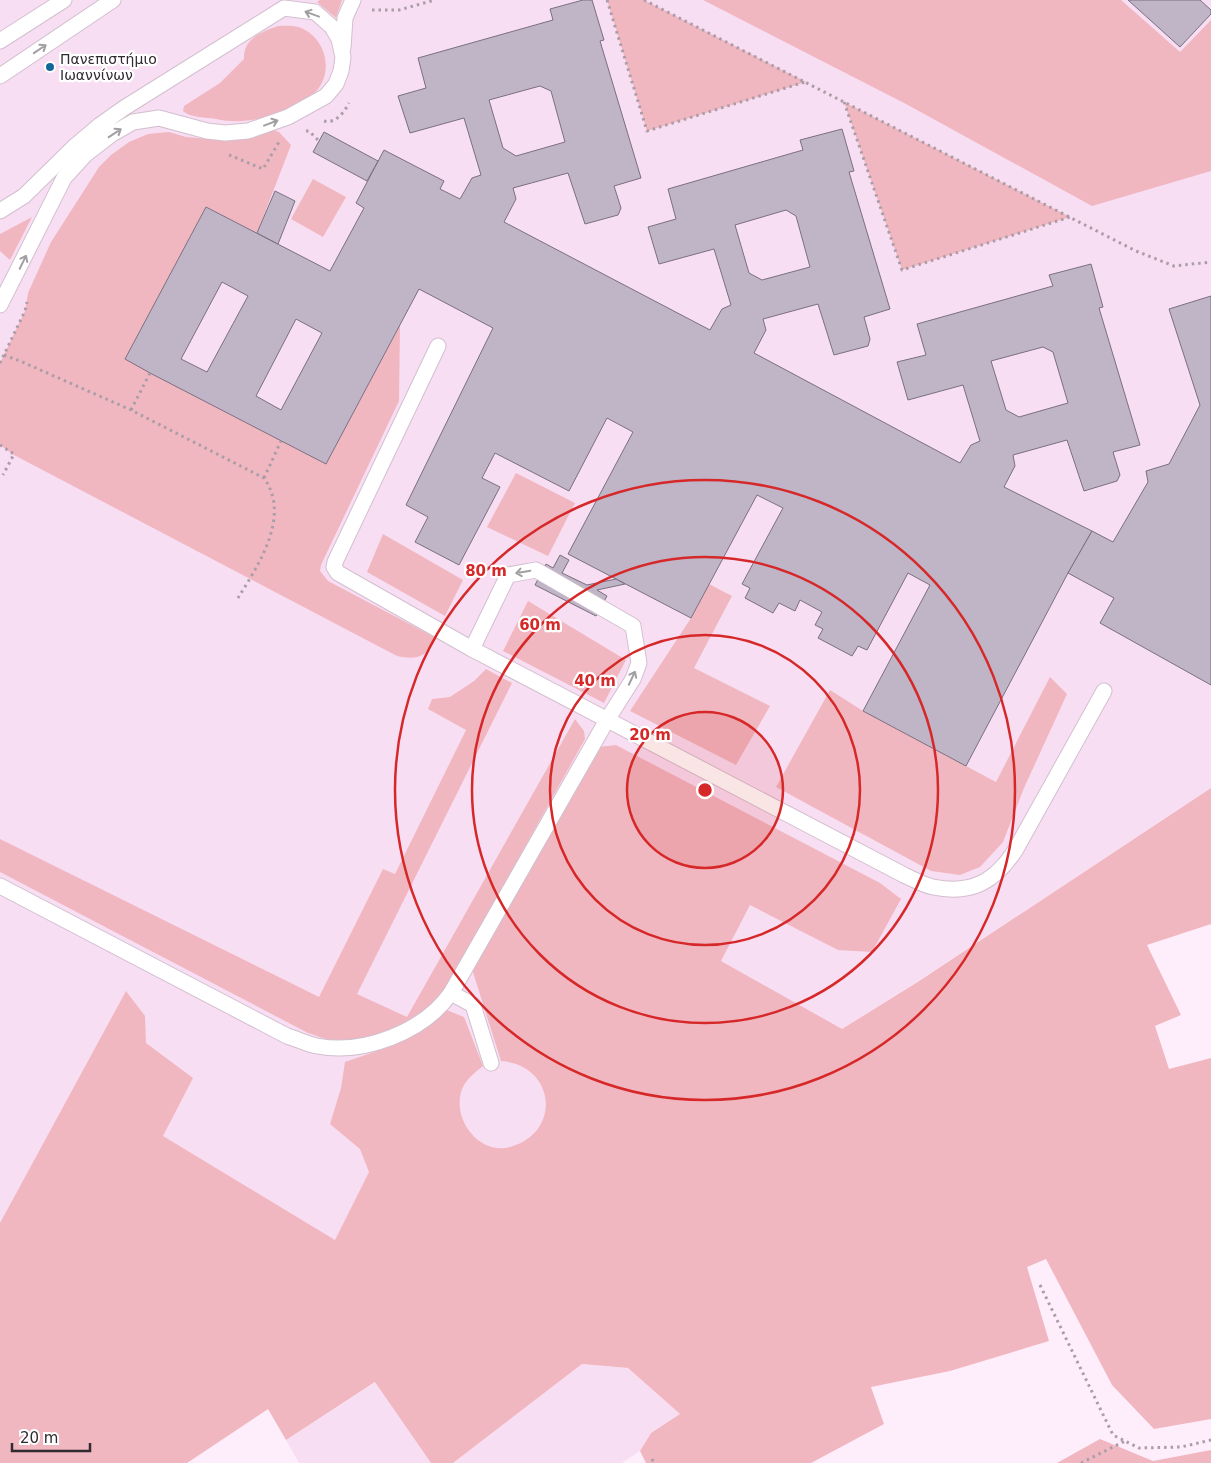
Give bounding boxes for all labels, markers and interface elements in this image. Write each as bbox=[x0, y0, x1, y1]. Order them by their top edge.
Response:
one-way arrow bbox=[305, 9, 320, 18]
one-way arrow bbox=[33, 44, 47, 54]
place label: Πανεπιστήμιο Ιωαννίνων bbox=[60, 51, 157, 83]
marker: Πανεπιστήμιο Ιωαννίνων bbox=[44, 61, 56, 73]
one-way arrow bbox=[263, 118, 278, 128]
one-way arrow bbox=[108, 127, 122, 138]
one-way arrow bbox=[19, 255, 28, 270]
text: 80 m bbox=[465, 562, 507, 580]
one-way arrow bbox=[515, 568, 531, 578]
text: 60 m bbox=[519, 616, 561, 634]
one-way arrow bbox=[627, 671, 637, 686]
text: 40 m bbox=[574, 672, 616, 690]
text: 20 m bbox=[629, 726, 671, 744]
centre of rings bbox=[696, 781, 714, 799]
scale bar bbox=[12, 1420, 90, 1452]
text: 20 m bbox=[20, 1429, 58, 1447]

